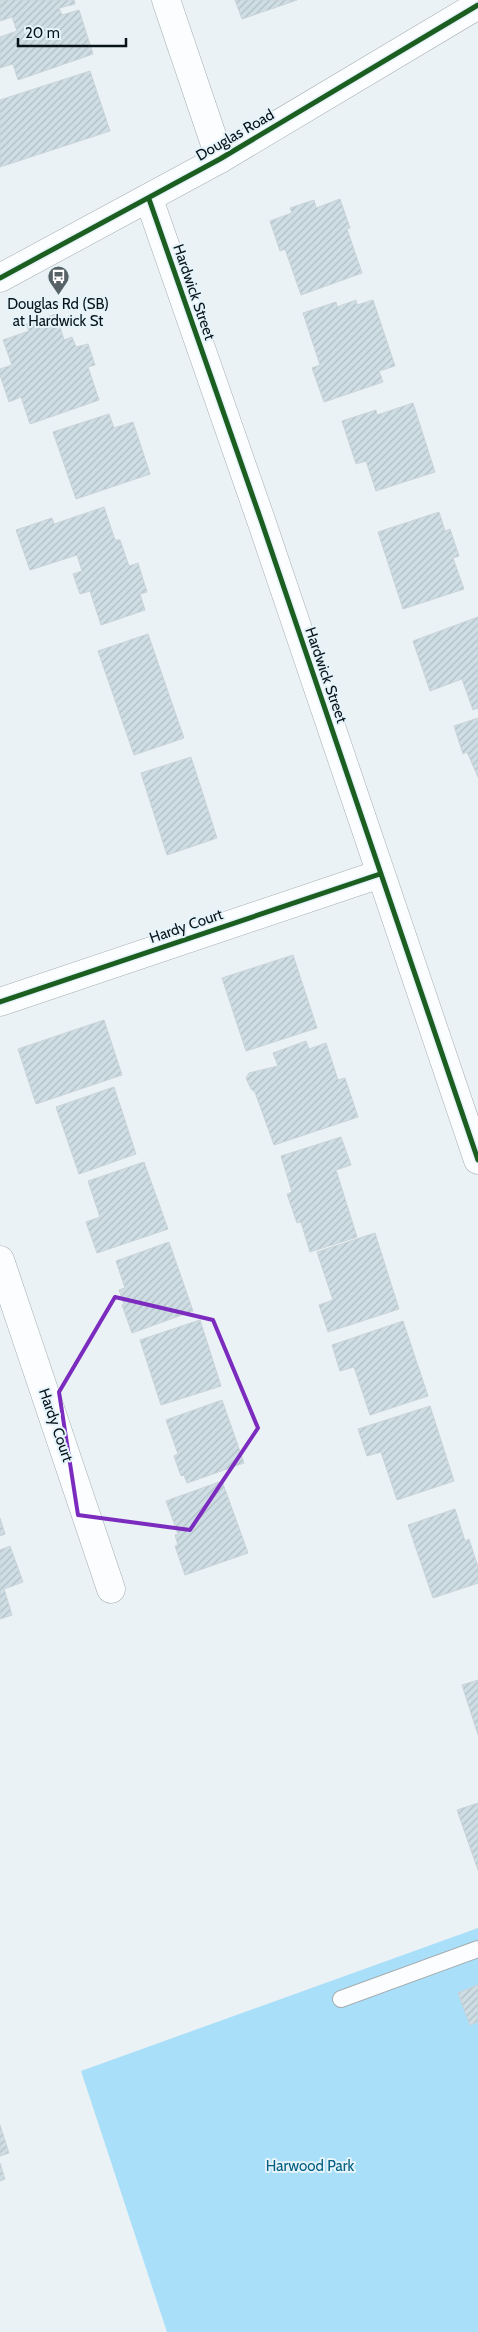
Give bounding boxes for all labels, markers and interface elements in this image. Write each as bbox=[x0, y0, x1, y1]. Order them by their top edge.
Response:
scale bar bbox=[18, 15, 125, 47]
text: 20 m bbox=[25, 24, 60, 42]
street label: Douglas Road bbox=[193, 105, 277, 165]
street label: Hardwick Street bbox=[169, 242, 219, 342]
bus stop icon: Douglas Rd (SB) at Hardwick St bbox=[46, 264, 70, 295]
place label: Douglas Rd (SB) at Hardwick St bbox=[7, 295, 109, 330]
street label: Hardwick Street bbox=[301, 625, 351, 725]
street label: Hardy Court bbox=[147, 905, 225, 947]
street label: Hardy Court bbox=[35, 1386, 77, 1464]
park label: Harwood Park bbox=[266, 2157, 354, 2175]

